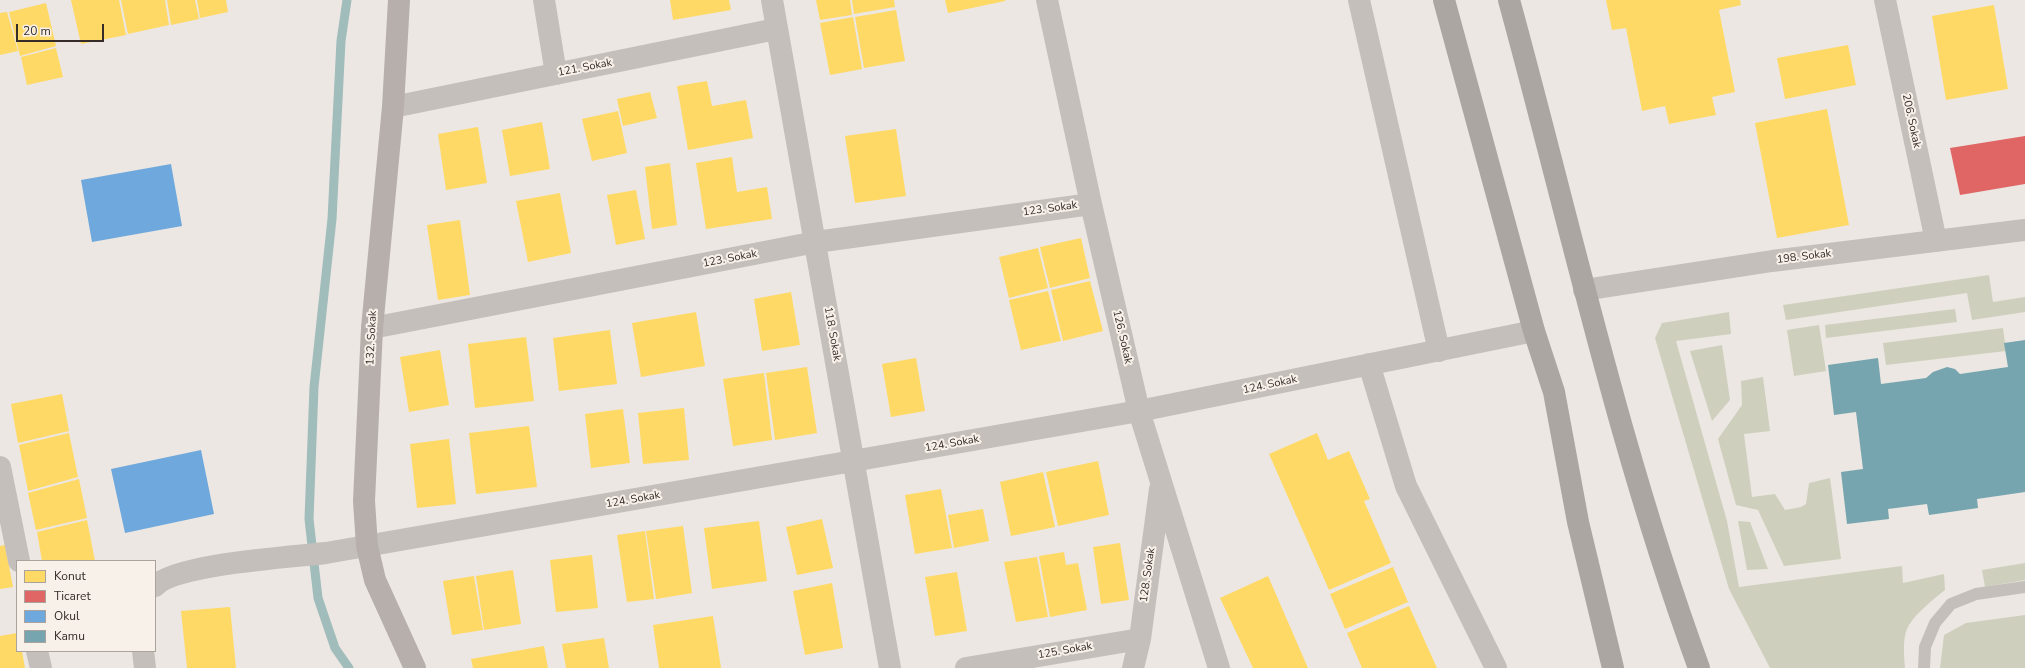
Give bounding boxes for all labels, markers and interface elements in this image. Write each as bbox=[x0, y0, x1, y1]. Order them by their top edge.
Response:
scale bar bbox=[18, 16, 106, 42]
text: 20 m bbox=[23, 23, 51, 39]
street label: 121. Sokak bbox=[557, 56, 613, 80]
street label: 206. Sokak bbox=[1899, 93, 1923, 149]
street label: 123. Sokak bbox=[1022, 199, 1078, 219]
street label: 123. Sokak bbox=[702, 247, 758, 271]
street label: 198. Sokak bbox=[1776, 247, 1832, 267]
street label: 118. Sokak bbox=[821, 306, 843, 362]
street label: 126. Sokak bbox=[1109, 309, 1135, 365]
street label: 132. Sokak bbox=[364, 310, 380, 366]
street label: 124. Sokak bbox=[1242, 373, 1298, 397]
street label: 124. Sokak bbox=[924, 433, 980, 455]
street label: 124. Sokak bbox=[605, 489, 661, 511]
street label: 128. Sokak bbox=[1138, 547, 1158, 603]
legend bbox=[16, 560, 156, 652]
text: Konut bbox=[54, 568, 86, 584]
text: Ticaret bbox=[54, 588, 91, 604]
text: Okul bbox=[54, 608, 80, 624]
text: Kamu bbox=[54, 628, 85, 644]
street label: 125. Sokak bbox=[1037, 640, 1093, 662]

